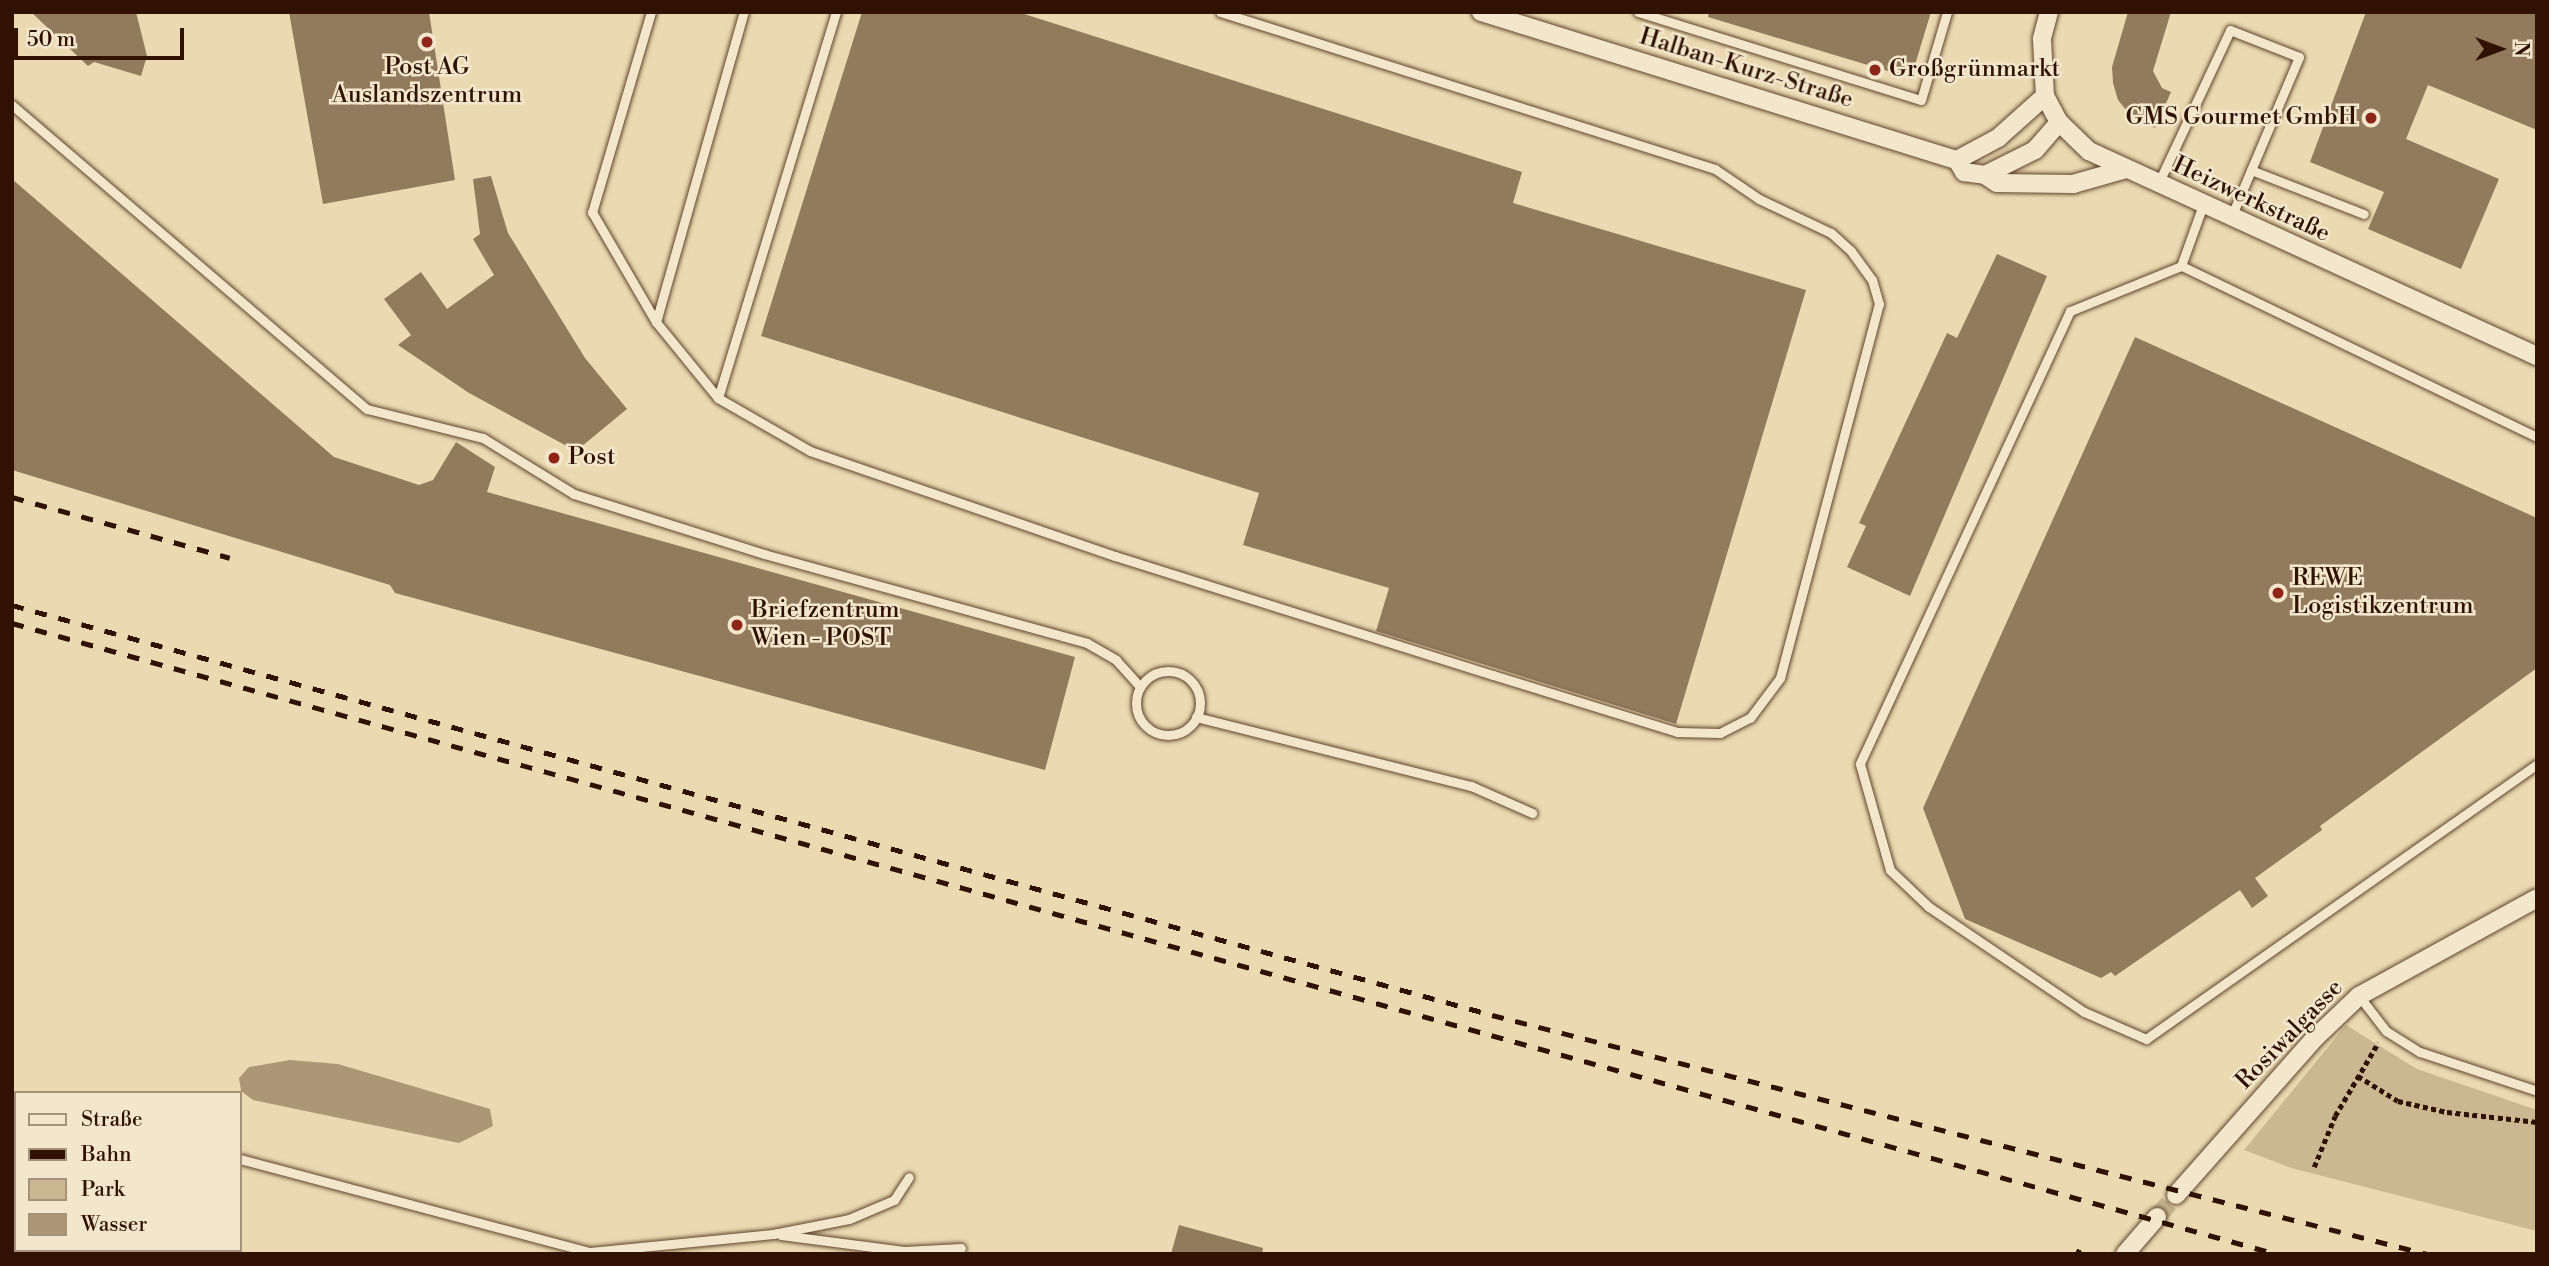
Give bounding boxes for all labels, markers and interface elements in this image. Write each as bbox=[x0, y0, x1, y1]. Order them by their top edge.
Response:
scale bar bbox=[18, 14, 187, 58]
north arrow bbox=[2465, 14, 2535, 84]
street label: Halban-Kurz-Straße bbox=[1636, 23, 1856, 115]
text: 50 m bbox=[27, 27, 75, 53]
marker: Post AG Auslandszentrum bbox=[419, 34, 435, 50]
text: N bbox=[2509, 41, 2533, 57]
place label: Post AG Auslandszentrum bbox=[332, 54, 522, 110]
place label: Großgrünmarkt bbox=[1889, 56, 2060, 84]
marker: Großgrünmarkt bbox=[1867, 62, 1883, 78]
place label: GMS Gourmet GmbH bbox=[2125, 104, 2357, 132]
marker: GMS Gourmet GmbH bbox=[2363, 110, 2379, 126]
street label: Heizwerkstraße bbox=[2168, 151, 2334, 249]
place label: Post bbox=[568, 444, 615, 472]
marker: Post bbox=[546, 450, 562, 466]
place label: REWE Logistikzentrum bbox=[2292, 565, 2474, 621]
marker: REWE Logistikzentrum bbox=[2270, 585, 2286, 601]
place label: Briefzentrum Wien - POST bbox=[751, 597, 900, 653]
marker: Briefzentrum Wien - POST bbox=[729, 617, 745, 633]
street label: Rosiwalgasse bbox=[2230, 974, 2350, 1096]
legend bbox=[14, 1091, 242, 1252]
text: Straße bbox=[81, 1107, 143, 1133]
text: Bahn bbox=[81, 1142, 131, 1168]
text: Park bbox=[81, 1177, 125, 1203]
text: Wasser bbox=[81, 1212, 147, 1238]

